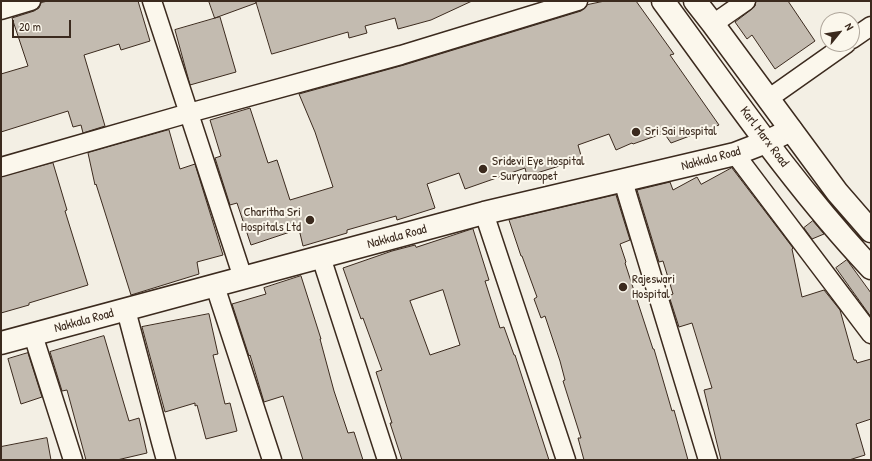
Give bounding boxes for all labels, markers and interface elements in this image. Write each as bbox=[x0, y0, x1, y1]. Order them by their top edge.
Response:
scale bar bbox=[14, 12, 73, 38]
north arrow bbox=[820, 12, 860, 52]
text: 20 m bbox=[19, 18, 41, 35]
text: N bbox=[842, 20, 857, 33]
street label: Karl Marx Road bbox=[736, 104, 792, 170]
place label: Sri Sai Hospital bbox=[645, 124, 717, 140]
marker: Sri Sai Hospital bbox=[630, 126, 642, 138]
street label: Nakkala Road bbox=[680, 144, 742, 174]
place label: Sridevi Eye Hospital - Suryaraopet bbox=[492, 154, 584, 185]
marker: Sridevi Eye Hospital - Suryaraopet bbox=[477, 163, 489, 175]
place label: Charitha Sri Hospitals Ltd bbox=[241, 205, 301, 236]
marker: Charitha Sri Hospitals Ltd bbox=[304, 214, 316, 226]
street label: Nakkala Road bbox=[366, 222, 428, 252]
place label: Rajeswari Hospital bbox=[632, 272, 675, 303]
marker: Rajeswari Hospital bbox=[617, 281, 629, 293]
street label: Nakkala Road bbox=[53, 306, 115, 336]

